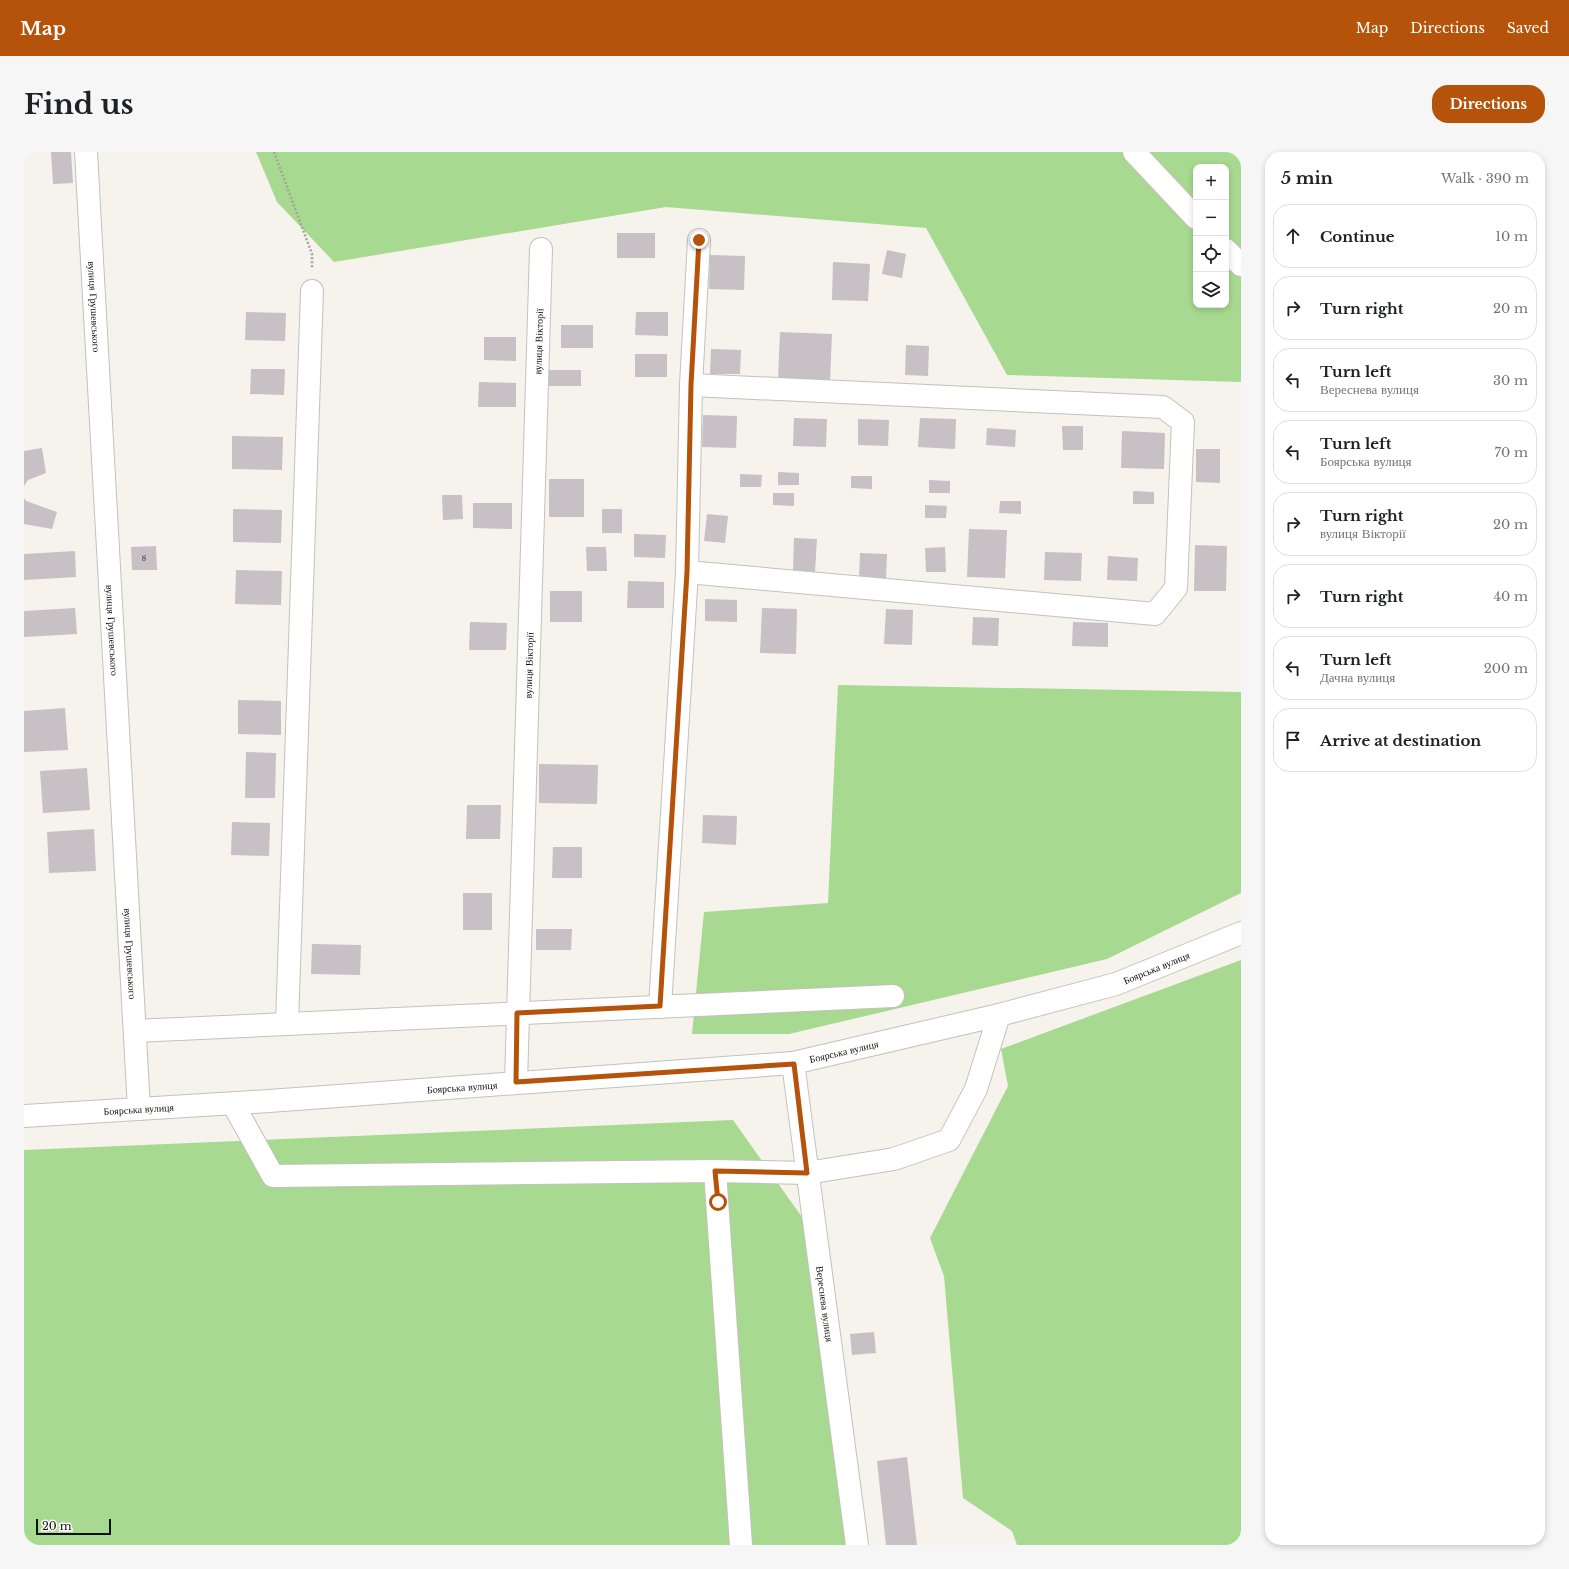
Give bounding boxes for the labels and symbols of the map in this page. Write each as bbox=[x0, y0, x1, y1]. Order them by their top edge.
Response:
route end bbox=[690, 231, 708, 249]
street label: вулиця Грушевського bbox=[85, 261, 103, 353]
street label: вулиця Вікторії bbox=[531, 308, 546, 375]
house number: 8 bbox=[142, 553, 147, 563]
street label: вулиця Грушевського bbox=[103, 584, 121, 676]
street label: вулиця Вікторії bbox=[522, 632, 537, 698]
street label: вулиця Грушевського bbox=[121, 908, 139, 1000]
street label: Боярська вулиця bbox=[1121, 949, 1192, 987]
street label: Боярська вулиця bbox=[808, 1037, 880, 1066]
street label: Боярська вулиця bbox=[426, 1078, 498, 1097]
street label: Боярська вулиця bbox=[103, 1101, 175, 1118]
route start bbox=[709, 1193, 727, 1211]
street label: Вереснева вулиця bbox=[813, 1265, 836, 1343]
scale bar bbox=[36, 1517, 111, 1536]

